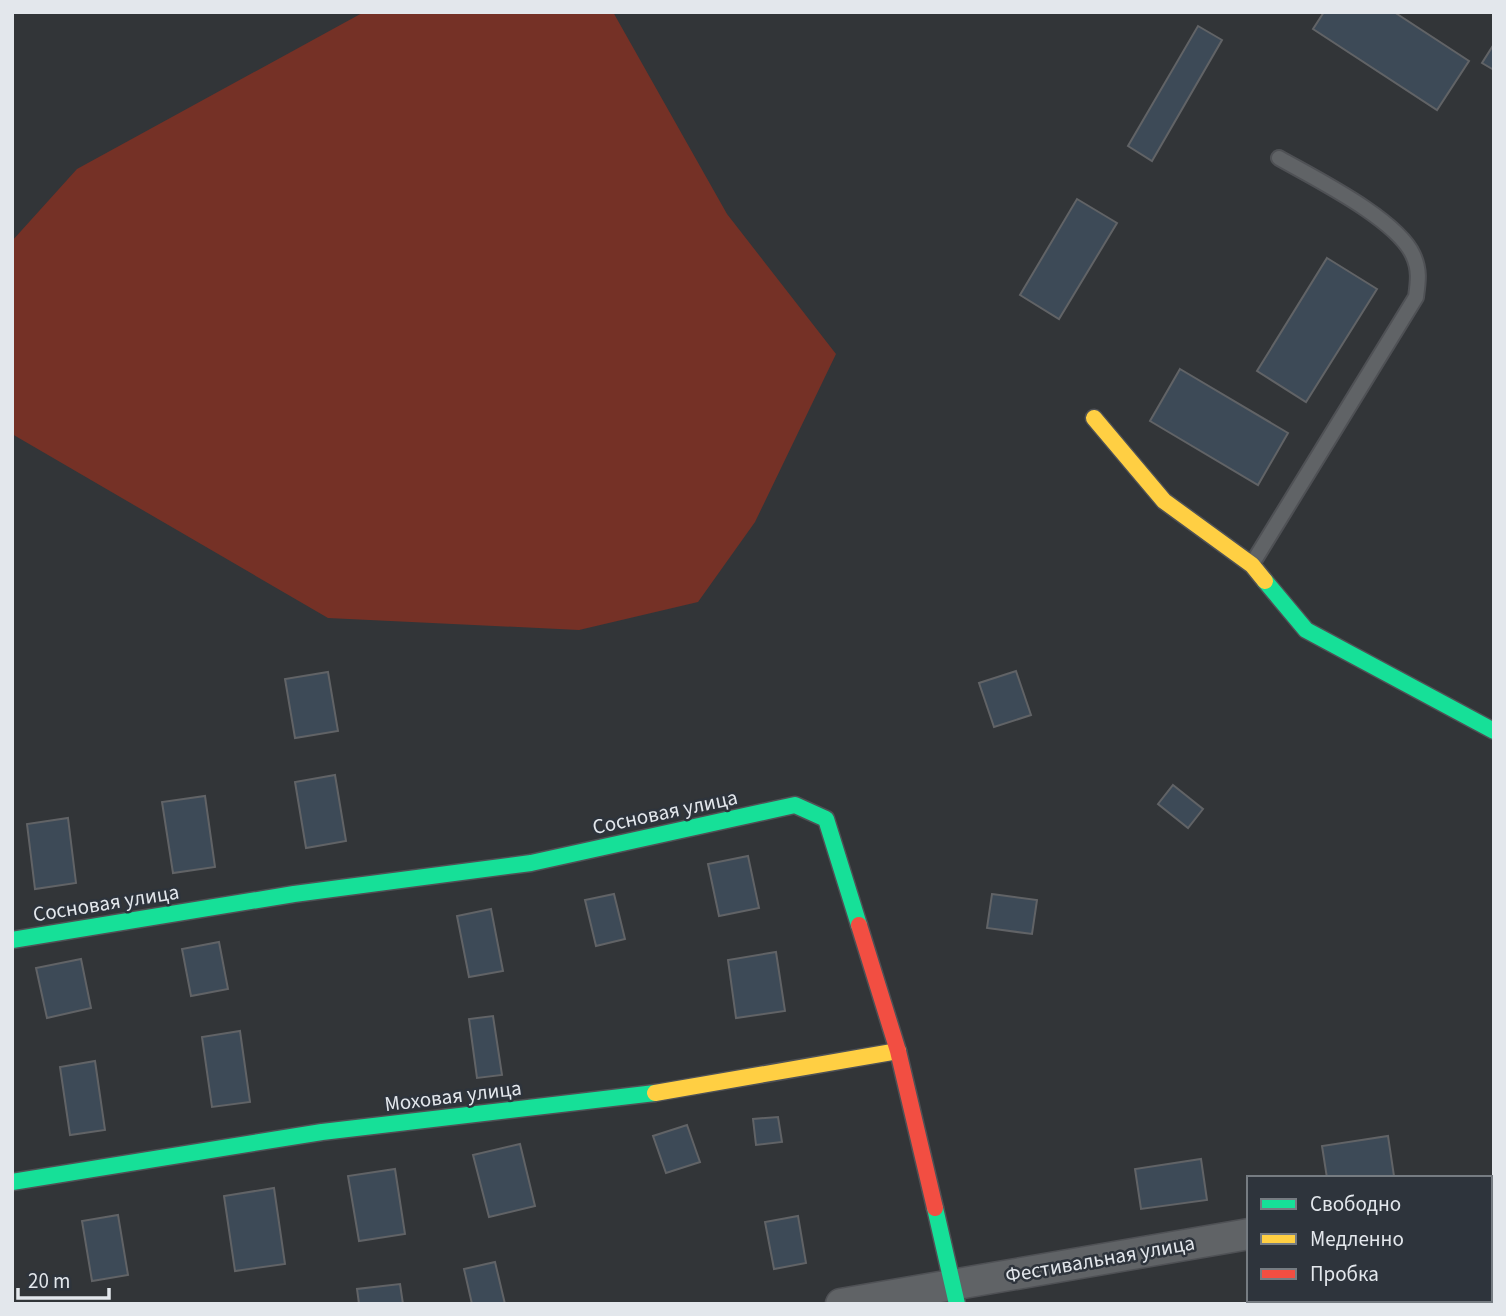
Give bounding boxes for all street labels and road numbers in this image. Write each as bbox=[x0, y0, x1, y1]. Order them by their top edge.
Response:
street label: Сосновая улица bbox=[590, 782, 740, 842]
street label: Сосновая улица bbox=[31, 877, 181, 929]
street label: Моховая улица bbox=[383, 1073, 523, 1119]
street label: Фестивальная улица bbox=[1003, 1228, 1197, 1290]

